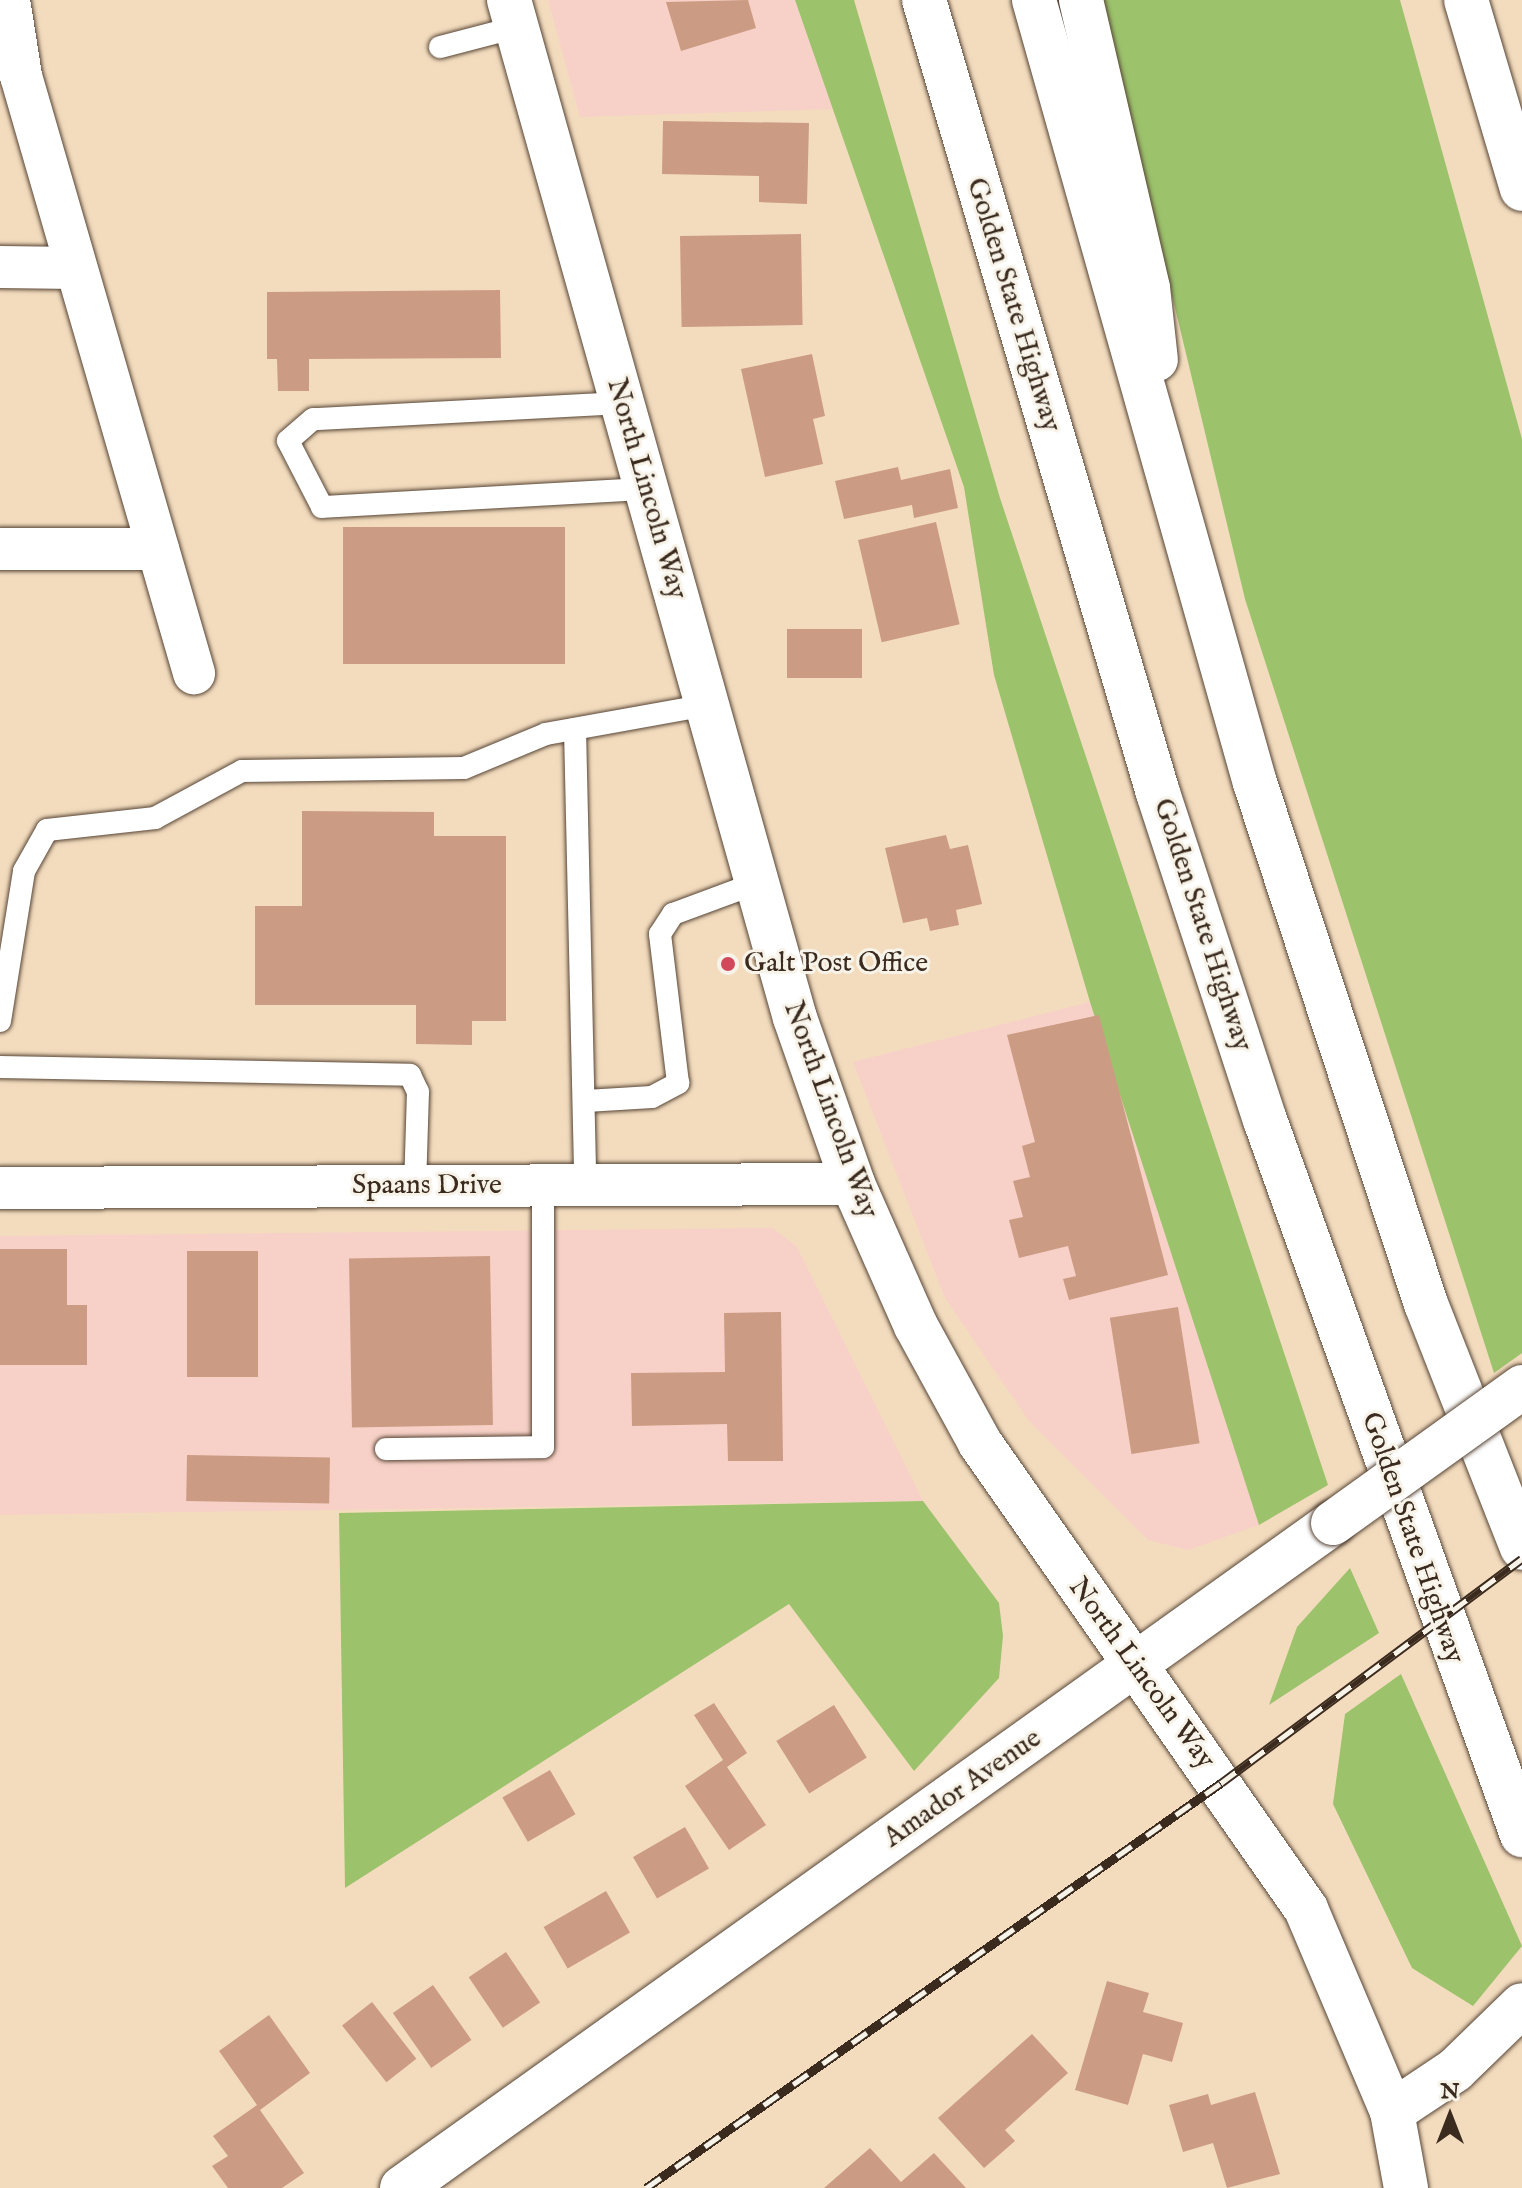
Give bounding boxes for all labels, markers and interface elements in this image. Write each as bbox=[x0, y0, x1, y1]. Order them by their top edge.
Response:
street label: Golden State Highway bbox=[958, 174, 1068, 436]
street label: North Lincoln Way bbox=[598, 375, 694, 603]
street label: Golden State Highway bbox=[1145, 795, 1259, 1055]
place label: Galt Post Office bbox=[744, 947, 928, 981]
marker: Galt Post Office bbox=[719, 955, 737, 973]
street label: North Lincoln Way bbox=[775, 997, 885, 1223]
street label: Spaans Drive bbox=[352, 1169, 502, 1203]
street label: Golden State Highway bbox=[1353, 1408, 1471, 1668]
street label: North Lincoln Way bbox=[1060, 1572, 1222, 1776]
street label: Amador Avenue bbox=[878, 1722, 1048, 1856]
north arrow bbox=[1410, 2076, 1490, 2156]
text: N bbox=[1440, 2078, 1460, 2106]

